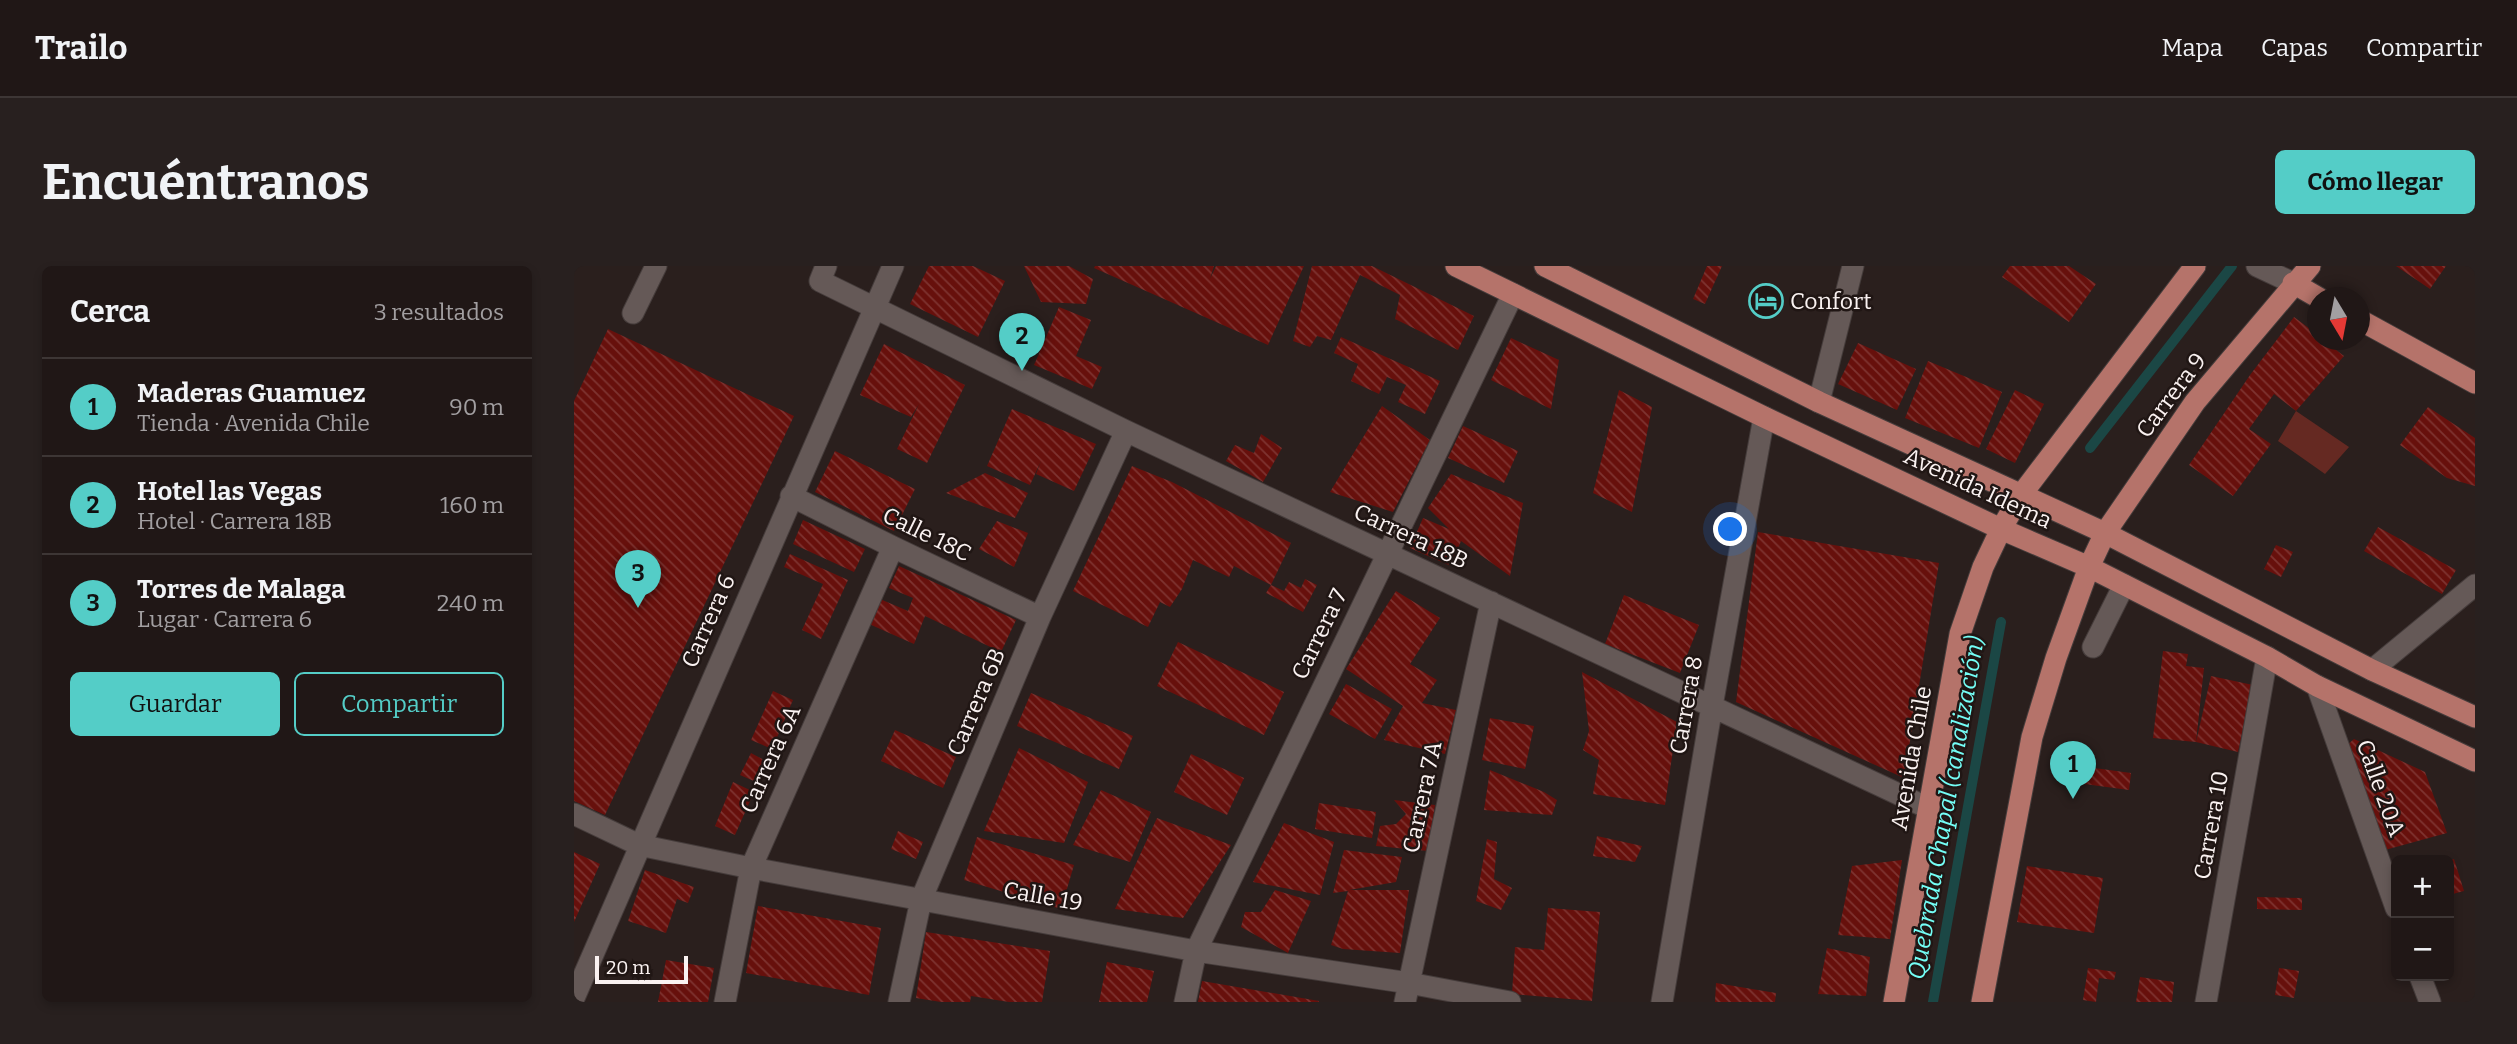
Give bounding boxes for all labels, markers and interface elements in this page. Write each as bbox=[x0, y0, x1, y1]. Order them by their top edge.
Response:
text: Trailo bbox=[35, 28, 128, 68]
text: Mapa bbox=[2161, 34, 2223, 62]
text: Capas bbox=[2261, 34, 2328, 62]
text: Compartir bbox=[2366, 34, 2482, 62]
button: Cómo llegar bbox=[2275, 150, 2475, 214]
text: Encuéntranos bbox=[42, 153, 369, 212]
hotel icon: Confort bbox=[1747, 282, 1785, 320]
place label: Confort bbox=[1790, 287, 1871, 315]
north arrow bbox=[2307, 287, 2370, 350]
text: Cerca bbox=[70, 294, 150, 330]
text: 3 resultados bbox=[374, 298, 504, 326]
pin: 2 bbox=[999, 313, 1045, 371]
street label: Carrera 9 bbox=[2130, 347, 2212, 443]
text: Maderas Guamuez bbox=[137, 378, 366, 409]
text: 1 bbox=[88, 393, 98, 421]
text: 90 m bbox=[449, 393, 504, 421]
text: Tienda · Avenida Chile bbox=[137, 409, 370, 437]
street label: Avenida Idema bbox=[1900, 442, 2057, 535]
text: Hotel las Vegas bbox=[137, 476, 322, 507]
text: 2 bbox=[87, 491, 99, 519]
text: 160 m bbox=[440, 491, 504, 519]
street label: Carrera 18B bbox=[1349, 497, 1473, 575]
street label: Calle 18C bbox=[878, 501, 976, 567]
text: Hotel · Carrera 18B bbox=[137, 507, 332, 535]
your location bbox=[1713, 512, 1747, 546]
pin: 3 bbox=[615, 550, 661, 608]
street label: Carrera 6 bbox=[675, 570, 741, 672]
text: Torres de Malaga bbox=[137, 574, 346, 605]
street label: Carrera 7 bbox=[1285, 584, 1353, 684]
text: 3 bbox=[86, 589, 100, 617]
text: 240 m bbox=[437, 589, 504, 617]
text: Lugar · Carrera 6 bbox=[137, 605, 312, 633]
water label: Quebrada Chapal (canalización) bbox=[1902, 633, 1990, 982]
street label: Carrera 6B bbox=[941, 644, 1011, 760]
street label: Carrera 8 bbox=[1664, 654, 1708, 756]
button: Guardar bbox=[70, 672, 280, 736]
button: Compartir bbox=[294, 672, 504, 736]
street label: Avenida Chile bbox=[1885, 684, 1937, 832]
street label: Carrera 6A bbox=[734, 700, 807, 817]
street label: Calle 20A bbox=[2351, 736, 2412, 841]
street label: Carrera 7A bbox=[1397, 738, 1448, 855]
pin: 1 bbox=[2050, 741, 2096, 799]
street label: Carrera 10 bbox=[2188, 769, 2234, 881]
map controls bbox=[2391, 855, 2454, 981]
button: + bbox=[2391, 855, 2454, 918]
street label: Calle 19 bbox=[1001, 875, 1085, 917]
button: − bbox=[2391, 918, 2454, 981]
scale bar bbox=[595, 953, 688, 985]
text: 20 m bbox=[606, 956, 650, 979]

